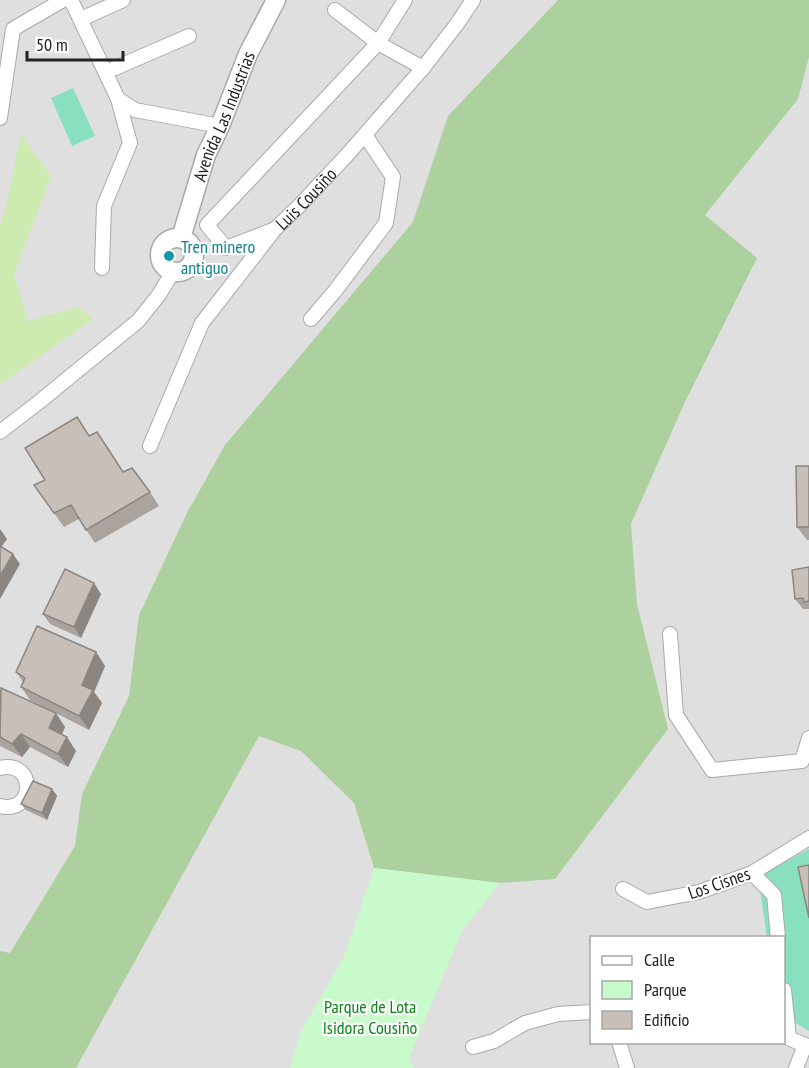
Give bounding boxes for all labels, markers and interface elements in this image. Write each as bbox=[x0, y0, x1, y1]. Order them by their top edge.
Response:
scale bar bbox=[27, 24, 123, 62]
text: 50 m bbox=[36, 33, 68, 56]
street label: Avenida Las Industrias bbox=[187, 48, 259, 184]
street label: Luis Cousiño bbox=[270, 162, 341, 234]
place label: Tren minero antiguo bbox=[181, 235, 255, 279]
marker: Tren minero antiguo bbox=[162, 249, 176, 263]
street label: Los Cisnes bbox=[685, 862, 753, 904]
legend bbox=[590, 936, 785, 1044]
text: Calle bbox=[644, 948, 675, 971]
text: Parque bbox=[644, 978, 687, 1001]
park label: Parque de Lota Isidora Cousiño bbox=[323, 995, 418, 1039]
text: Edificio bbox=[644, 1008, 690, 1031]

